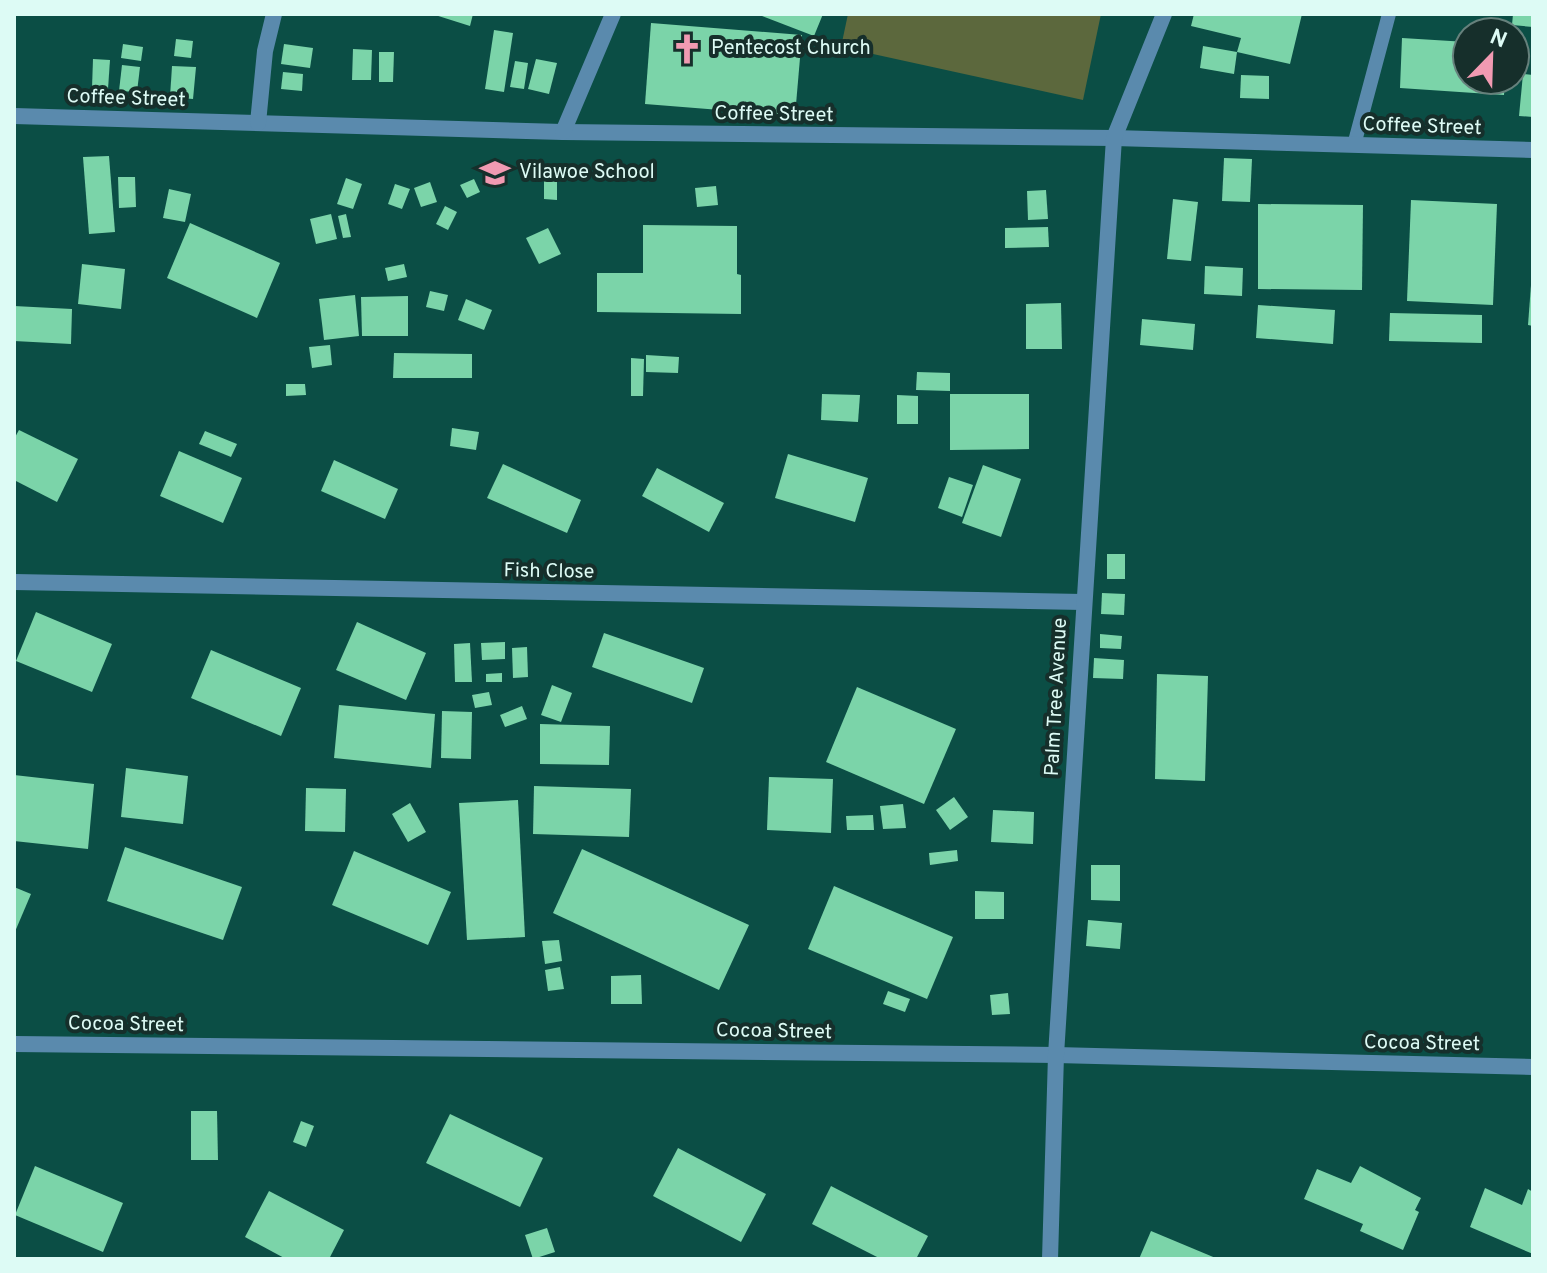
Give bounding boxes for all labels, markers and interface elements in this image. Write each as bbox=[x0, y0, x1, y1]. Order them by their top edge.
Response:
north arrow bbox=[1451, 16, 1531, 96]
text: N bbox=[1485, 24, 1510, 55]
church icon: Pentecost Church bbox=[670, 32, 704, 66]
place label: Pentecost Church bbox=[711, 36, 871, 62]
street label: Coffee Street bbox=[66, 84, 186, 114]
street label: Coffee Street bbox=[714, 101, 834, 129]
street label: Coffee Street bbox=[1362, 112, 1482, 142]
school or university icon: Vilawoe School bbox=[478, 156, 512, 190]
place label: Vilawoe School bbox=[519, 160, 655, 186]
street label: Fish Close bbox=[503, 558, 595, 586]
street label: Palm Tree Avenue bbox=[1040, 617, 1074, 777]
street label: Cocoa Street bbox=[68, 1011, 184, 1039]
street label: Cocoa Street bbox=[716, 1018, 832, 1046]
street label: Cocoa Street bbox=[1364, 1030, 1480, 1058]

